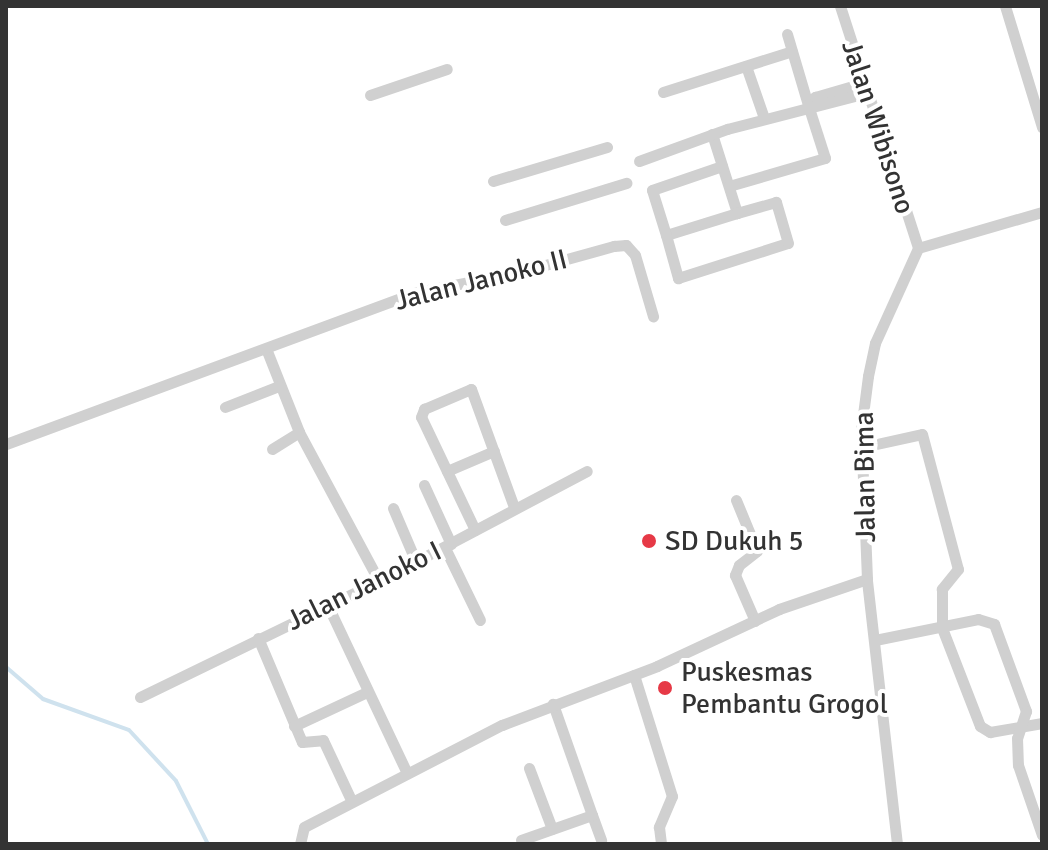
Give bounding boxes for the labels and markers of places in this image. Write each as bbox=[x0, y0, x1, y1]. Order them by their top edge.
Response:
place label: SD Dukuh 5 bbox=[665, 524, 804, 558]
marker: SD Dukuh 5 bbox=[640, 532, 658, 550]
place label: Puskesmas Pembantu Grogol bbox=[681, 655, 888, 721]
marker: Puskesmas Pembantu Grogol bbox=[656, 679, 674, 697]

